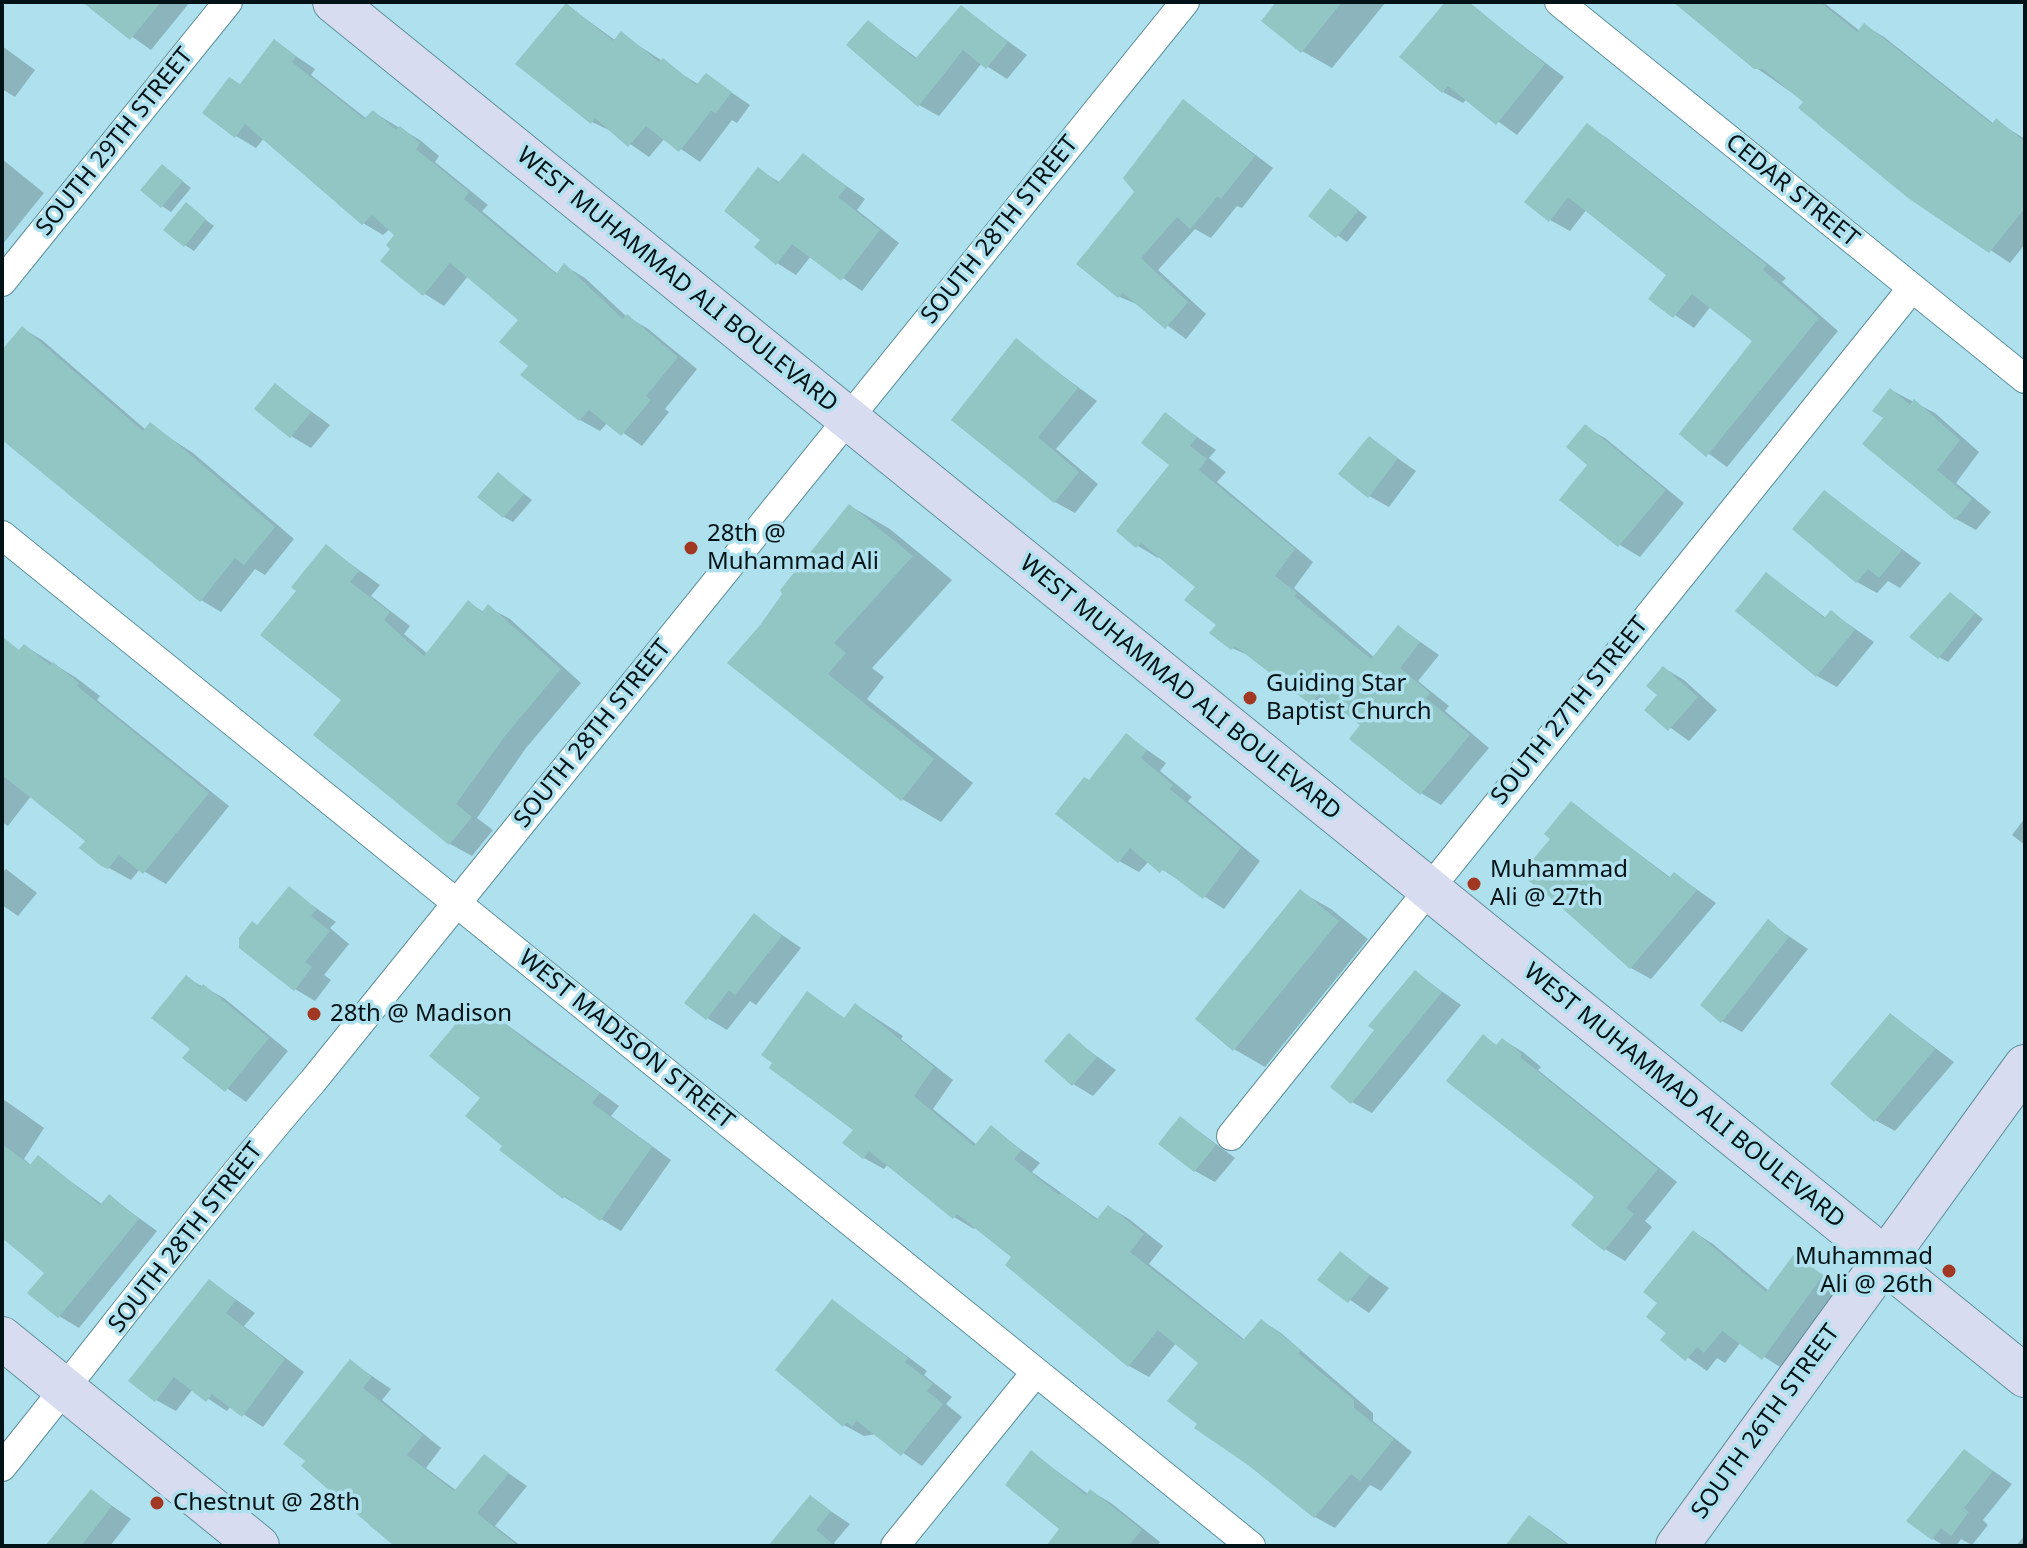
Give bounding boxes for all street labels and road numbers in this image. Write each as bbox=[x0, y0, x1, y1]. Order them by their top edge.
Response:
street label: SOUTH 29TH STREET bbox=[30, 42, 200, 242]
street label: CEDAR STREET bbox=[1719, 128, 1865, 254]
street label: SOUTH 28TH STREET bbox=[915, 130, 1085, 330]
street label: WEST MUHAMMAD ALI BOULEVARD bbox=[511, 141, 843, 419]
street label: WEST MUHAMMAD ALI BOULEVARD bbox=[1014, 549, 1346, 827]
street label: SOUTH 27TH STREET bbox=[1485, 611, 1655, 811]
street label: SOUTH 28TH STREET bbox=[508, 634, 678, 834]
street label: WEST MADISON STREET bbox=[512, 944, 740, 1136]
street label: WEST MUHAMMAD ALI BOULEVARD bbox=[1518, 957, 1850, 1235]
street label: SOUTH 28TH STREET bbox=[103, 1137, 269, 1339]
street label: SOUTH 26TH STREET bbox=[1686, 1319, 1846, 1525]

